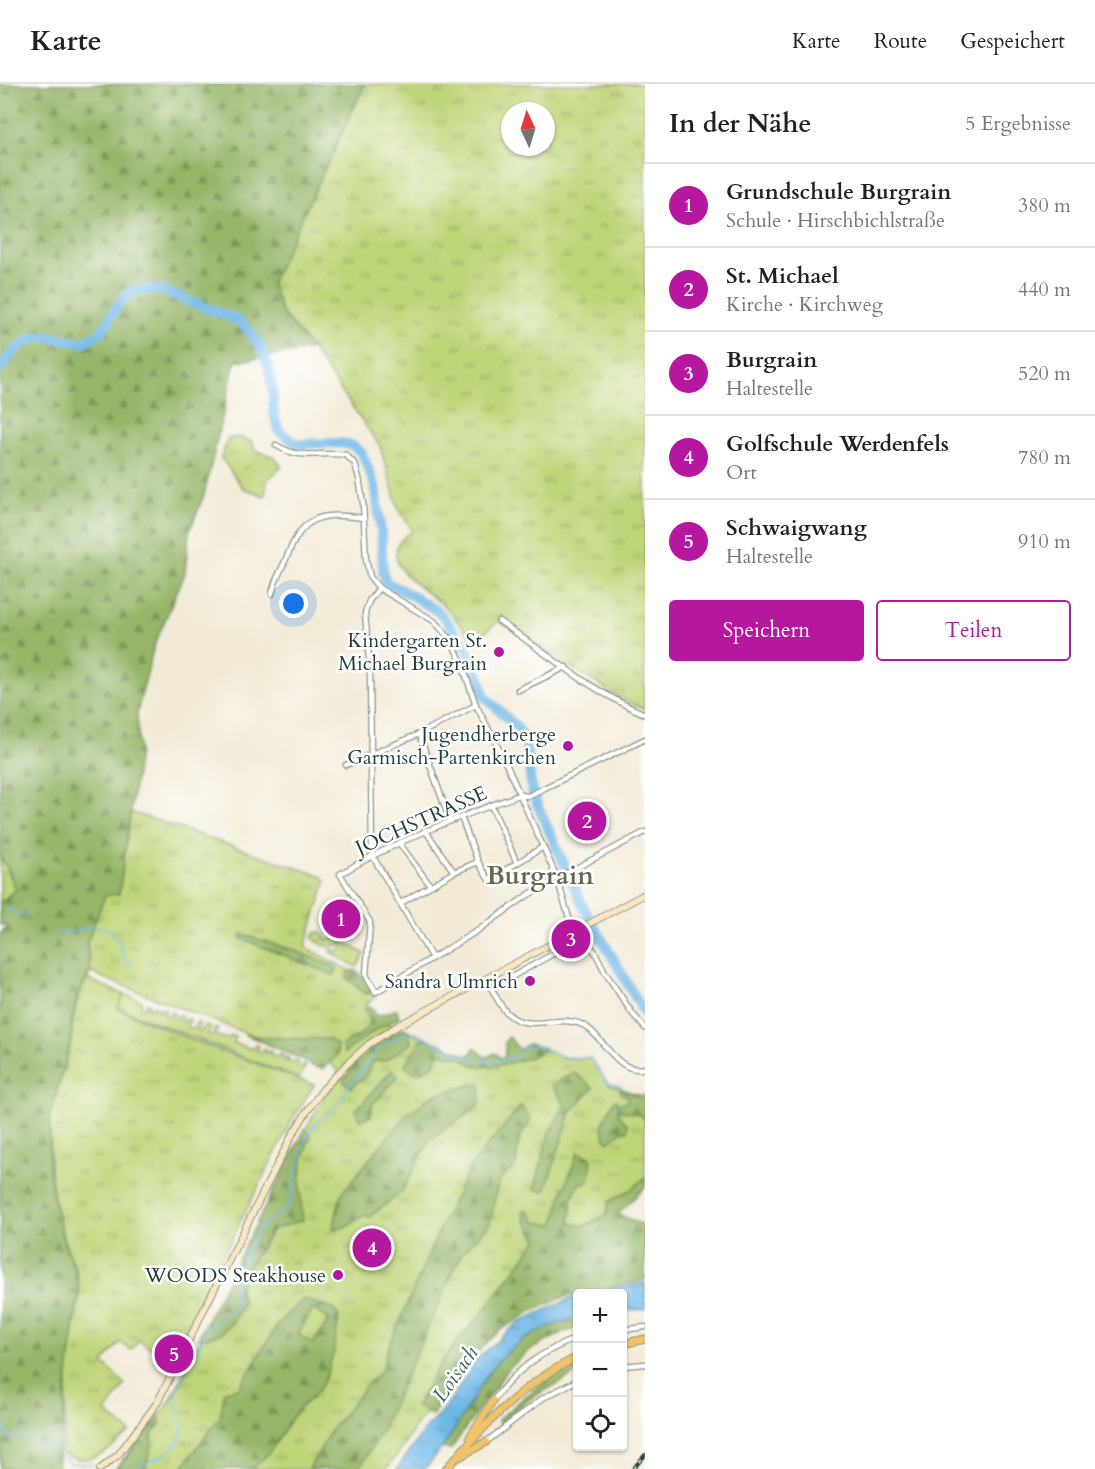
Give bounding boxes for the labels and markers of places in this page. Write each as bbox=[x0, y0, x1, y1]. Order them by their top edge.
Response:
place label: Kindergarten St. Michael Burgrain bbox=[338, 627, 488, 677]
marker: Kindergarten St. Michael Burgrain bbox=[492, 645, 506, 659]
place label: Jugendherberge Garmisch-Partenkirchen bbox=[347, 721, 557, 771]
marker: Jugendherberge Garmisch-Partenkirchen bbox=[561, 739, 575, 753]
pin: 2 bbox=[568, 798, 606, 844]
pin: 1 bbox=[322, 896, 360, 942]
pin: 3 bbox=[552, 916, 590, 962]
place label: Sandra Ulmrich bbox=[385, 968, 518, 995]
marker: Sandra Ulmrich bbox=[523, 974, 537, 988]
pin: 4 bbox=[352, 1226, 392, 1270]
place label: WOODS Steakhouse bbox=[143, 1262, 326, 1289]
marker: WOODS Steakhouse bbox=[331, 1268, 345, 1282]
pin: 5 bbox=[154, 1332, 194, 1376]

